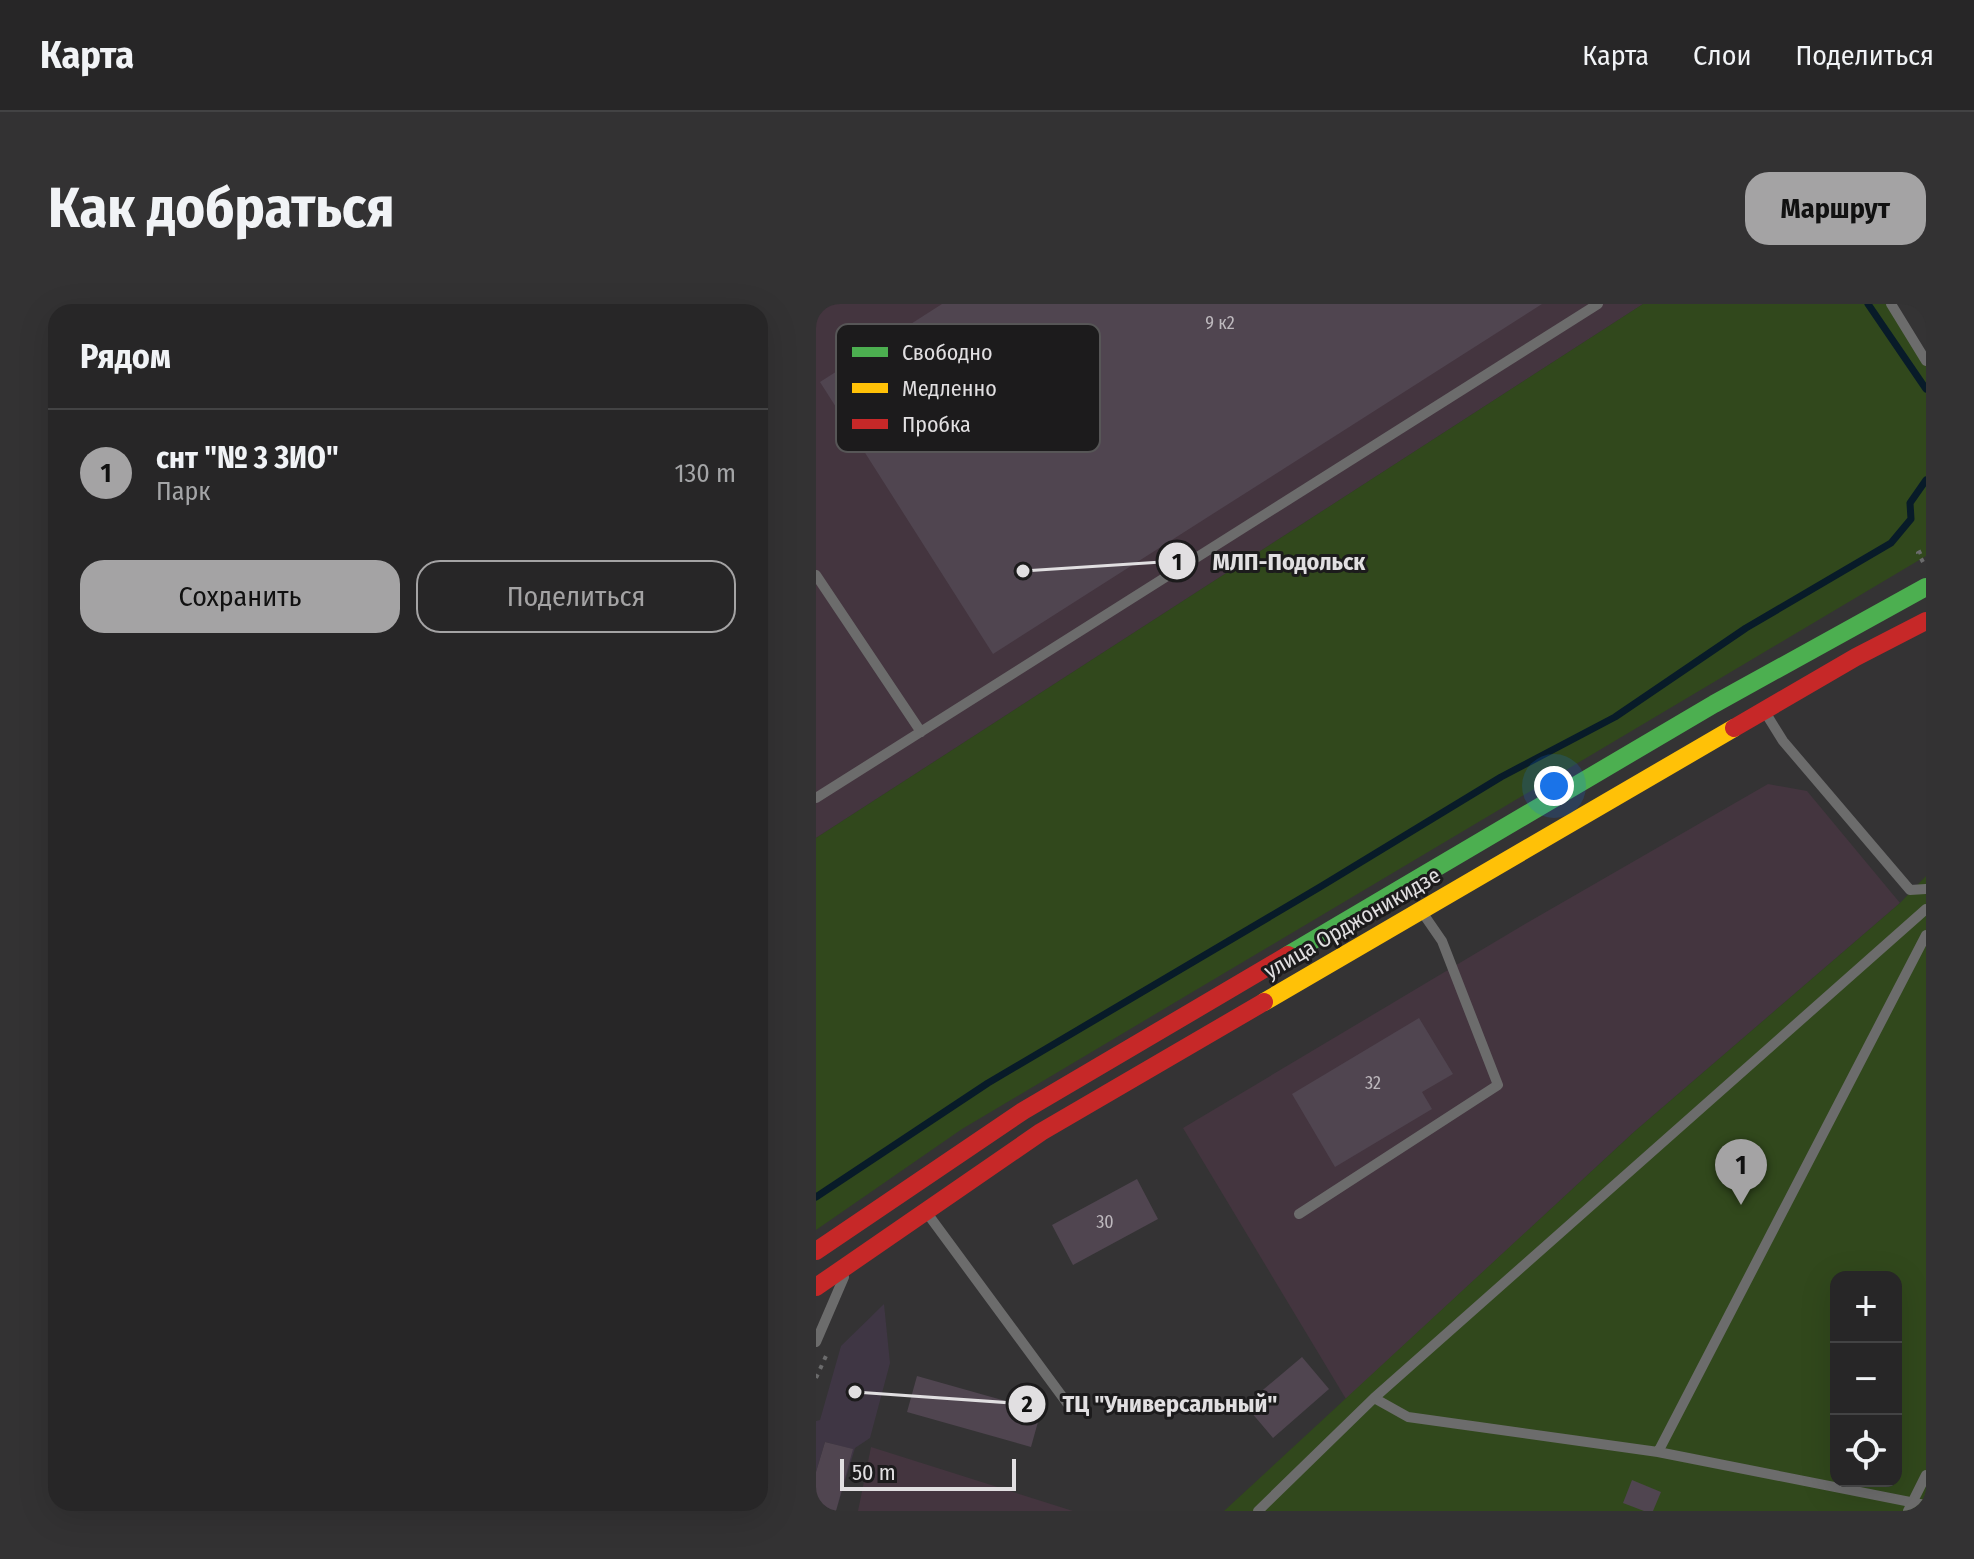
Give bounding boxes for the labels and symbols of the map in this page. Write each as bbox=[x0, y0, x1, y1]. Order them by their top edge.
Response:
house number: 9 к2 bbox=[1205, 312, 1235, 334]
legend bbox=[836, 324, 1100, 452]
text: Свободно bbox=[902, 339, 993, 366]
text: Медленно bbox=[902, 375, 997, 402]
text: Пробка bbox=[902, 411, 971, 438]
callout: МЛП-Подольск bbox=[1157, 537, 1382, 585]
text: 1 bbox=[1172, 548, 1182, 576]
text: МЛП-Подольск bbox=[1213, 548, 1366, 576]
your location bbox=[1534, 766, 1574, 806]
street label: улица Орджоникидзе bbox=[1259, 861, 1445, 985]
house number: 32 bbox=[1365, 1072, 1381, 1094]
pin: 1 bbox=[1715, 1139, 1767, 1205]
house number: 30 bbox=[1096, 1211, 1114, 1233]
callout: ТЦ "Универсальный" bbox=[1007, 1380, 1294, 1428]
text: 2 bbox=[1020, 1390, 1033, 1418]
text: ТЦ "Универсальный" bbox=[1063, 1390, 1277, 1418]
scale bar bbox=[840, 1455, 1016, 1491]

